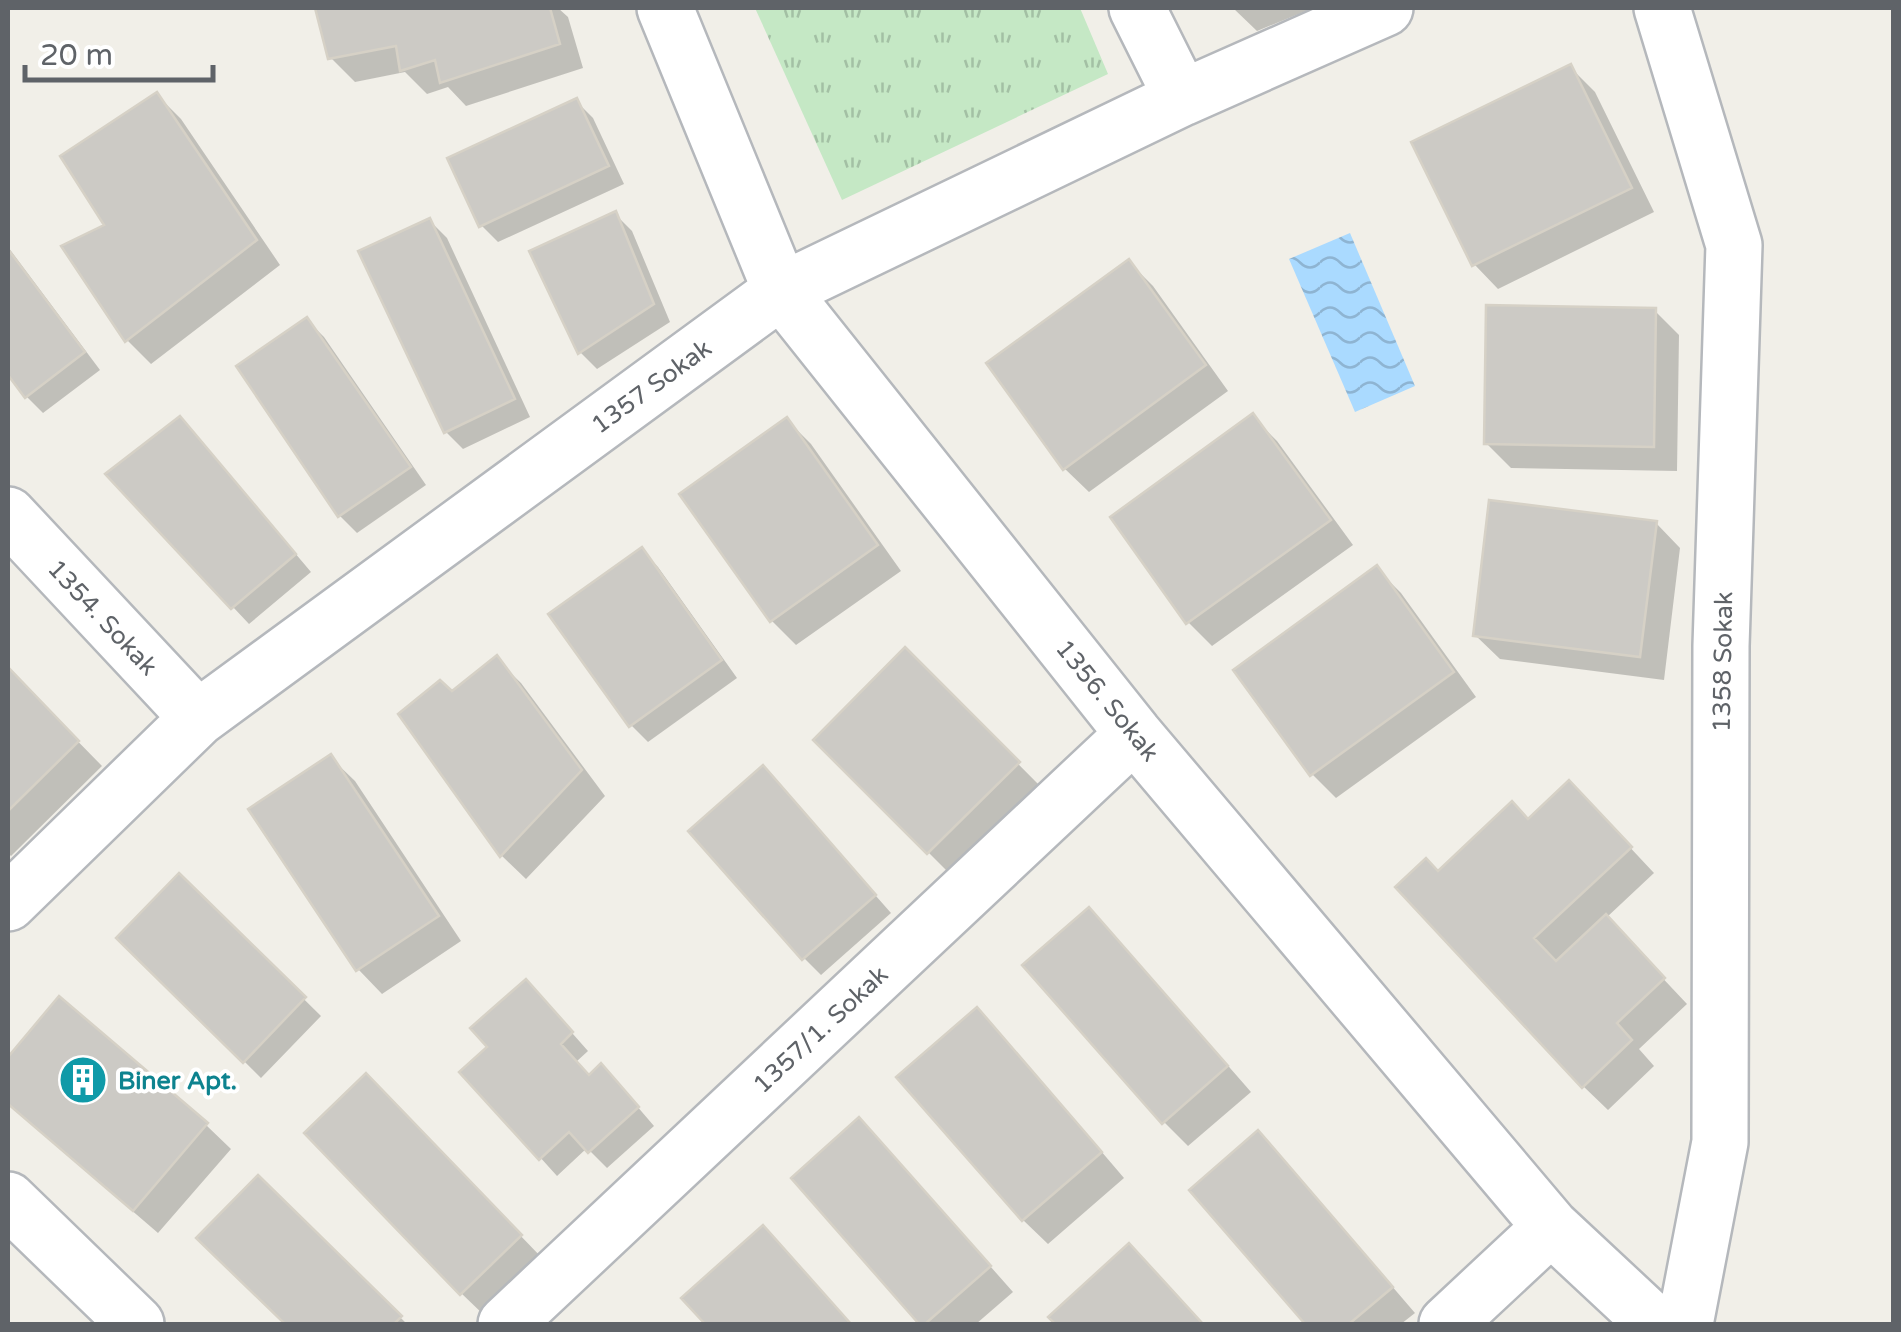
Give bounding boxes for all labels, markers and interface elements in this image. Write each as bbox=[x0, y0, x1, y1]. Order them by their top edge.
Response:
scale bar bbox=[25, 20, 212, 82]
text: 20 m bbox=[40, 37, 113, 74]
street label: 1357 Sokak bbox=[586, 333, 717, 440]
street label: 1354. Sokak bbox=[41, 554, 164, 682]
street label: 1358 Sokak bbox=[1707, 591, 1739, 733]
street label: 1356. Sokak bbox=[1049, 634, 1165, 767]
street label: 1357/1. Sokak bbox=[747, 960, 894, 1100]
building icon: Biner Apt. bbox=[57, 1054, 109, 1106]
place label: Biner Apt. bbox=[118, 1066, 237, 1096]

